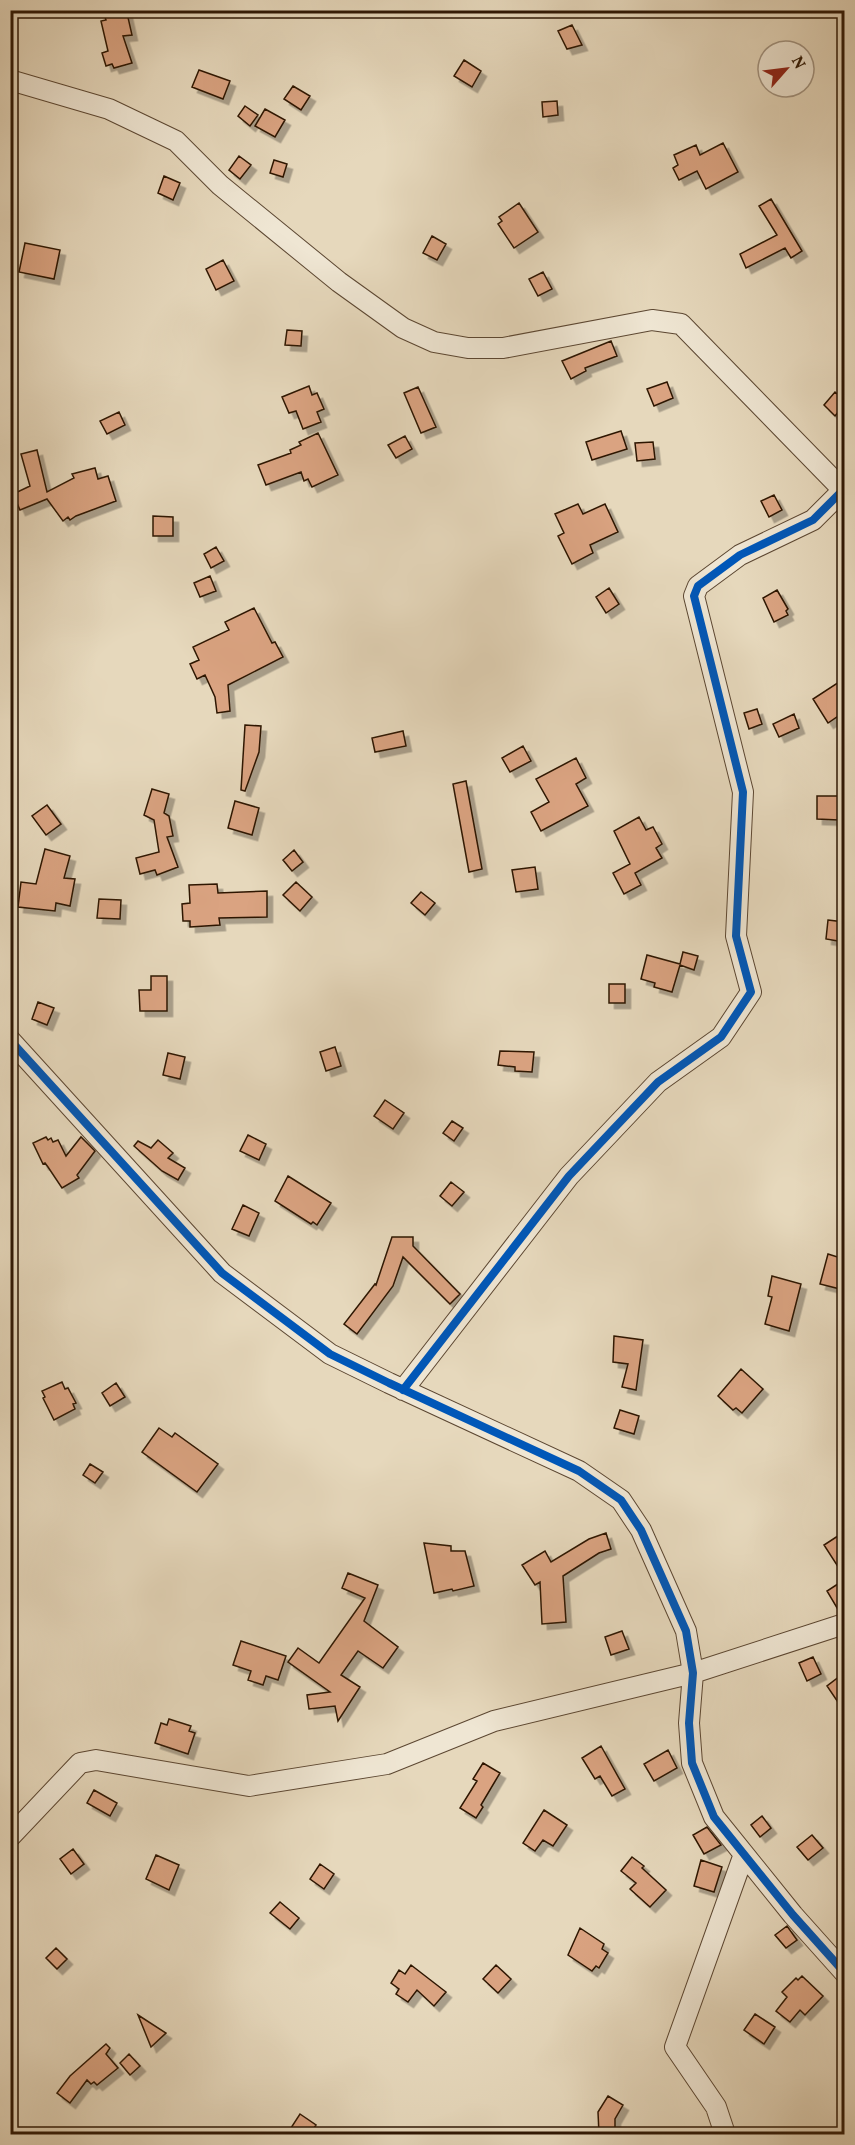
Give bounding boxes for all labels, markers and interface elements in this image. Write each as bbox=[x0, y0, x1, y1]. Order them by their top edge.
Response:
north arrow bbox=[756, 39, 816, 99]
text: N bbox=[785, 53, 810, 74]

